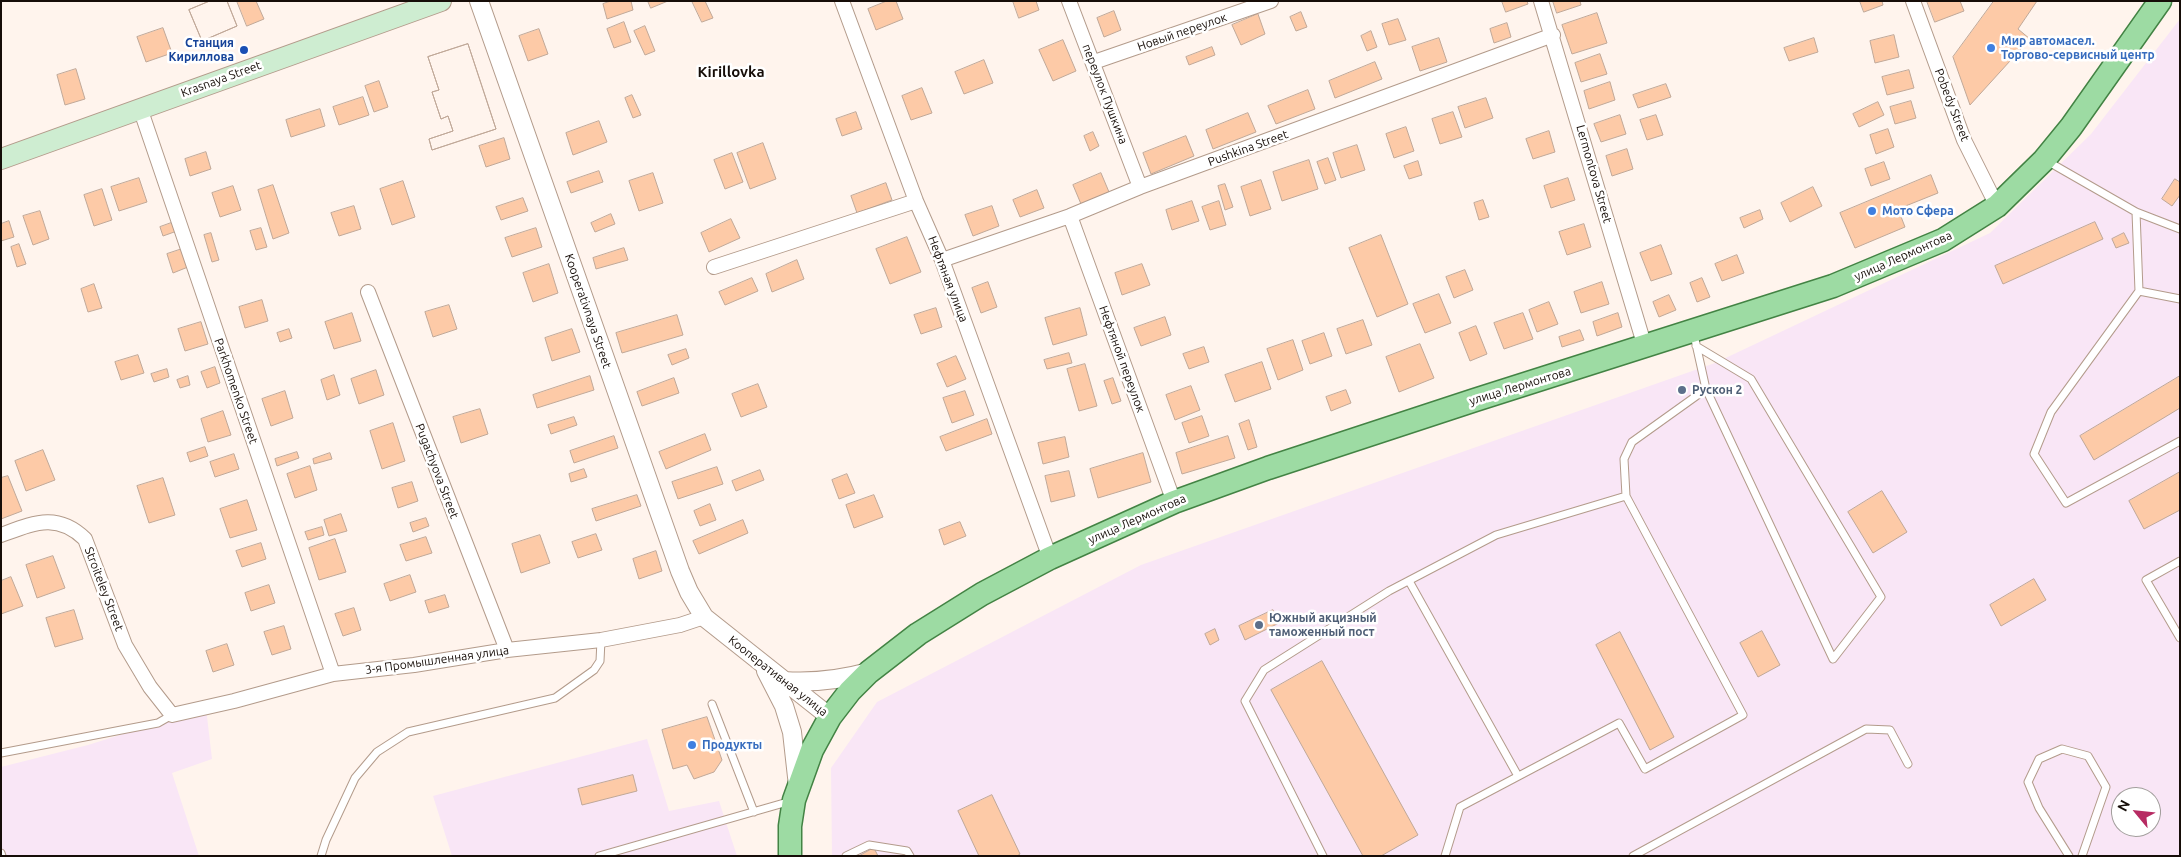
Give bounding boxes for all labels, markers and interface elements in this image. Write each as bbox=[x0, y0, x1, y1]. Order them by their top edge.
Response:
street label: Новый переулок bbox=[1135, 10, 1229, 54]
place label: Мир автомасел. Торгово-сервисный центр bbox=[2001, 34, 2155, 62]
place label: Станция Кириллова bbox=[169, 36, 234, 64]
street label: переулок Пушкина bbox=[1079, 42, 1131, 146]
marker: Мир автомасел. Торгово-сервисный центр bbox=[1985, 42, 1997, 54]
marker: Станция Кириллова bbox=[238, 44, 250, 56]
street label: Krasnaya Street bbox=[179, 58, 263, 100]
district label: Kirillovka bbox=[697, 63, 765, 81]
street label: Pobedy Street bbox=[1932, 67, 1972, 143]
street label: Lermontova Street bbox=[1573, 123, 1615, 225]
street label: Pushkina Street bbox=[1206, 127, 1290, 169]
place label: Мото Сфера bbox=[1882, 204, 1954, 218]
marker: Мото Сфера bbox=[1866, 205, 1878, 217]
street label: улица Лермонтова bbox=[1852, 228, 1954, 284]
street label: Нефтяная улица bbox=[925, 234, 971, 324]
street label: Kooperativnaya Street bbox=[562, 252, 614, 370]
street label: Нефтяной переулок bbox=[1096, 304, 1148, 414]
street label: Parkhomenko Street bbox=[211, 336, 261, 446]
street label: улица Лермонтова bbox=[1467, 364, 1573, 408]
place label: Рускон 2 bbox=[1692, 383, 1742, 397]
marker: Рускон 2 bbox=[1676, 384, 1688, 396]
street label: Pugachyova Street bbox=[412, 422, 462, 520]
street label: улица Лермонтова bbox=[1086, 491, 1188, 547]
street label: Stroiteley Street bbox=[81, 545, 127, 633]
place label: Южный акцизный таможенный пост bbox=[1269, 611, 1377, 639]
marker: Южный акцизный таможенный пост bbox=[1253, 619, 1265, 631]
street label: Кооперативная улица bbox=[725, 633, 831, 719]
street label: 3-я Промышленная улица bbox=[364, 643, 510, 677]
place label: Продукты bbox=[702, 738, 762, 752]
marker: Продукты bbox=[686, 739, 698, 751]
north arrow bbox=[2111, 787, 2161, 837]
text: N bbox=[2114, 797, 2133, 814]

